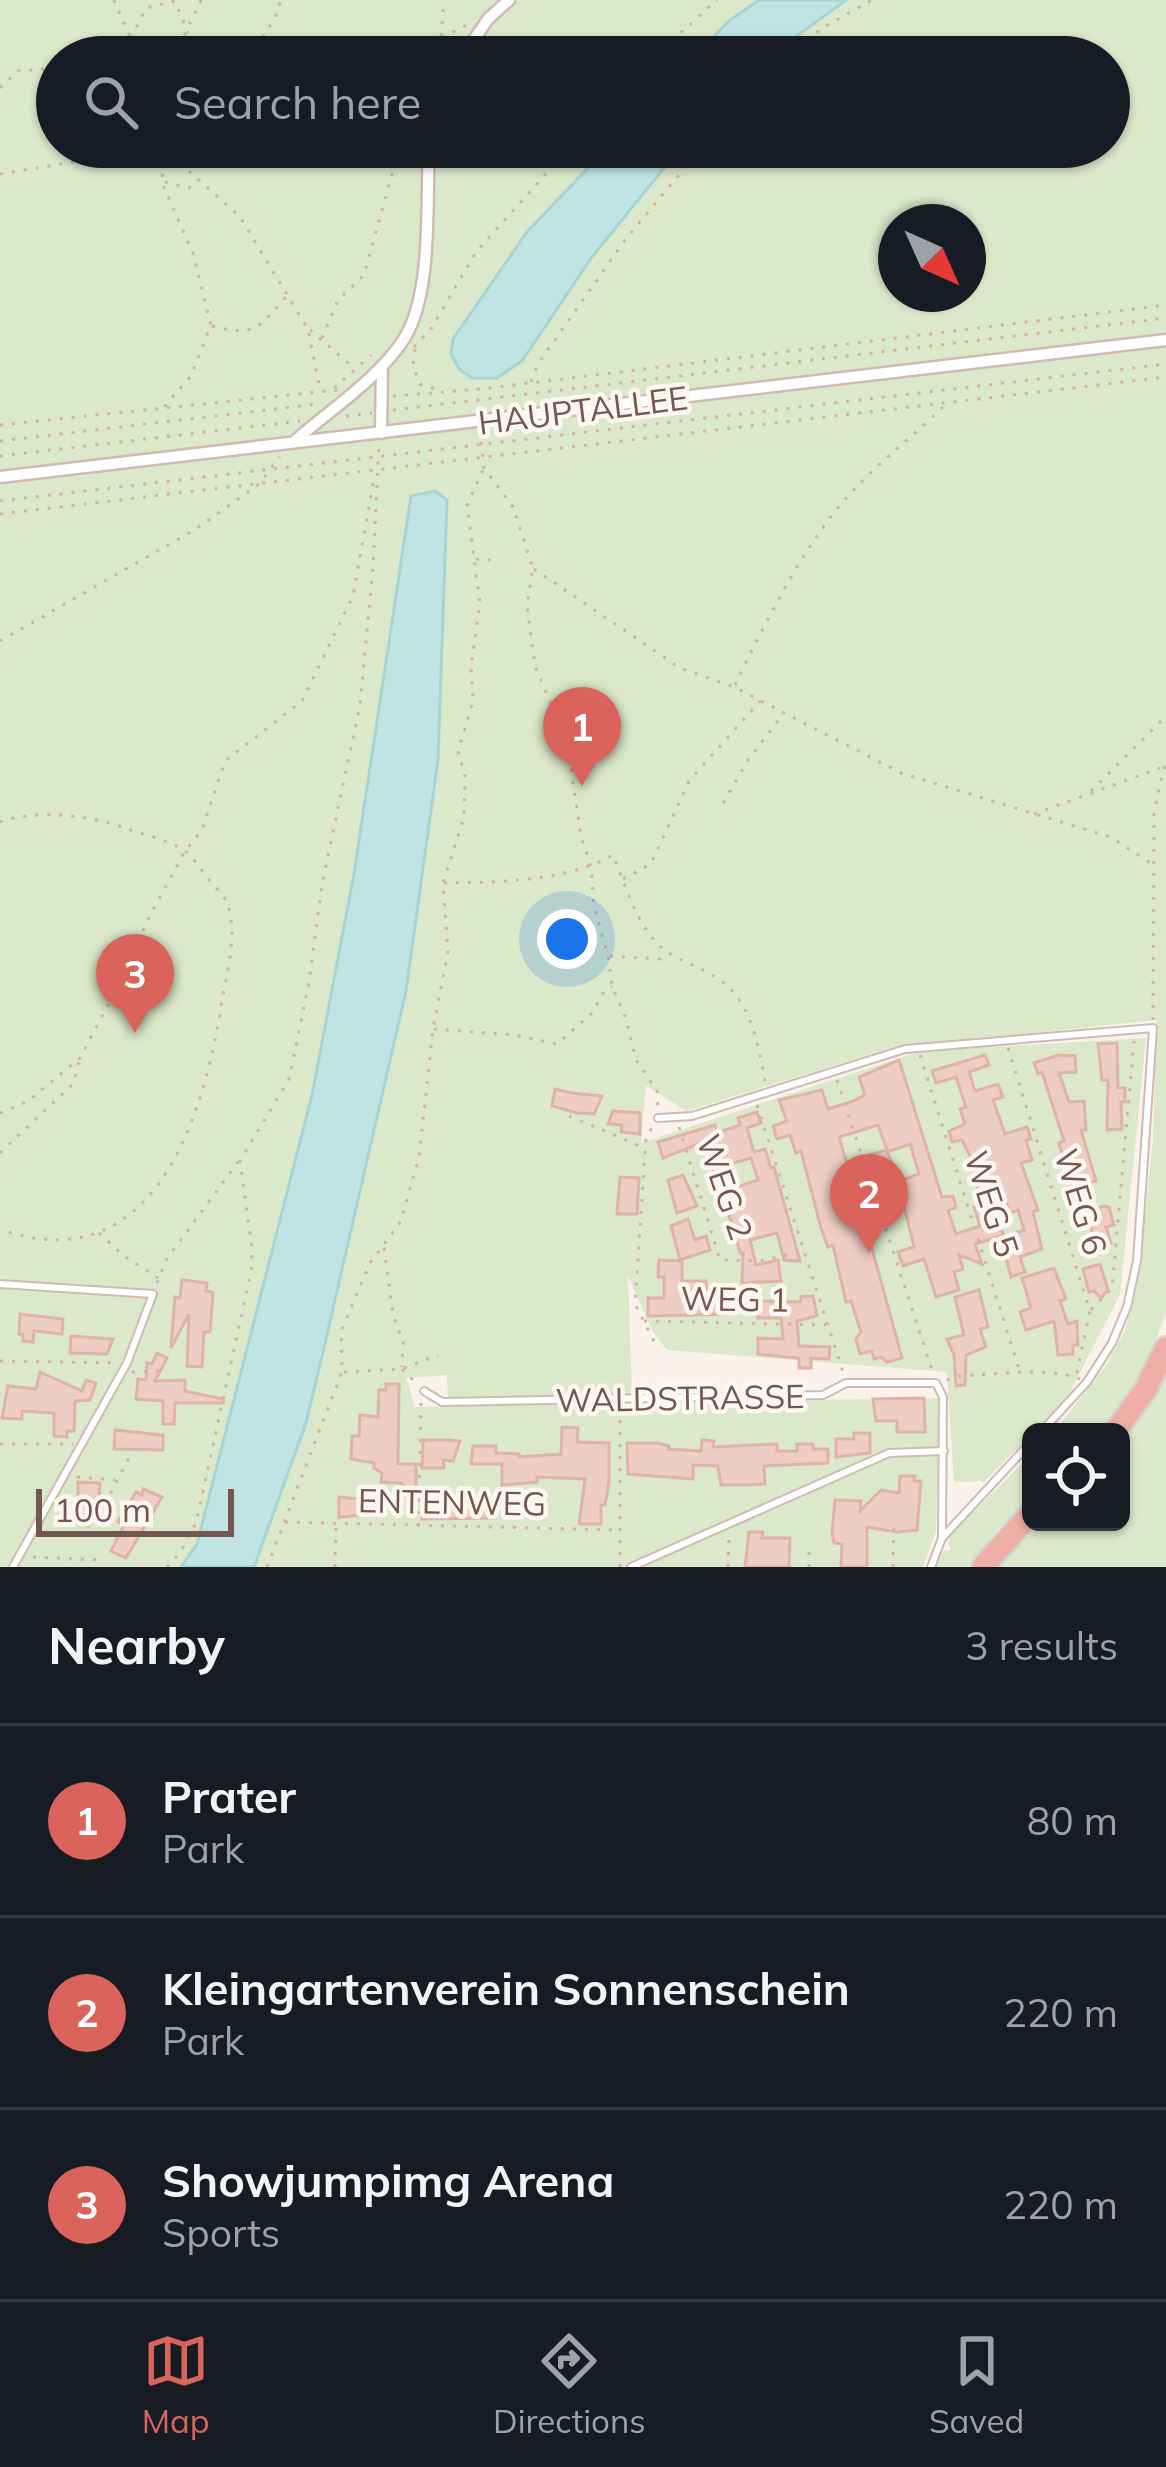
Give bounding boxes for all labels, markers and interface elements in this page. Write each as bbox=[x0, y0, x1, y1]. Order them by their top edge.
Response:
search box bbox=[36, 36, 1130, 168]
icon: search bbox=[78, 69, 144, 135]
text: Search here bbox=[174, 74, 421, 130]
north arrow bbox=[878, 204, 986, 312]
street label: HAUPTALLEE bbox=[476, 376, 690, 443]
pin: 1 bbox=[543, 687, 621, 786]
your location bbox=[537, 909, 597, 969]
pin: 3 bbox=[96, 934, 174, 1033]
street label: WEG 2 bbox=[688, 1129, 763, 1245]
street label: WEG 6 bbox=[1046, 1144, 1117, 1260]
street label: WEG 5 bbox=[956, 1146, 1029, 1262]
pin: 2 bbox=[830, 1154, 908, 1253]
street label: WEG 1 bbox=[680, 1277, 790, 1320]
street label: WALDSTRASSE bbox=[555, 1375, 805, 1420]
map controls bbox=[1022, 1423, 1130, 1531]
button: locate bbox=[1022, 1423, 1130, 1531]
street label: ENTENWEG bbox=[358, 1479, 546, 1524]
scale bar bbox=[36, 1483, 234, 1536]
text: 100 m bbox=[54, 1489, 151, 1530]
text: Nearby bbox=[48, 1613, 225, 1677]
text: 3 results bbox=[965, 1621, 1118, 1670]
text: Prater bbox=[162, 1768, 296, 1824]
text: 1 bbox=[75, 1796, 99, 1845]
text: 80 m bbox=[1027, 1796, 1118, 1845]
text: Park bbox=[162, 1824, 244, 1873]
text: Kleingartenverein Sonnenschein bbox=[162, 1960, 850, 2016]
text: 2 bbox=[75, 1988, 99, 2037]
text: 220 m bbox=[1003, 1988, 1118, 2037]
text: Park bbox=[162, 2016, 244, 2065]
text: Showjumpimg Arena bbox=[162, 2152, 614, 2208]
text: 3 bbox=[75, 2180, 99, 2229]
text: 220 m bbox=[1003, 2180, 1118, 2229]
text: Sports bbox=[162, 2208, 280, 2257]
tab: Map bbox=[142, 2328, 210, 2441]
tab: Directions bbox=[493, 2328, 646, 2441]
tab: Saved bbox=[929, 2328, 1024, 2441]

